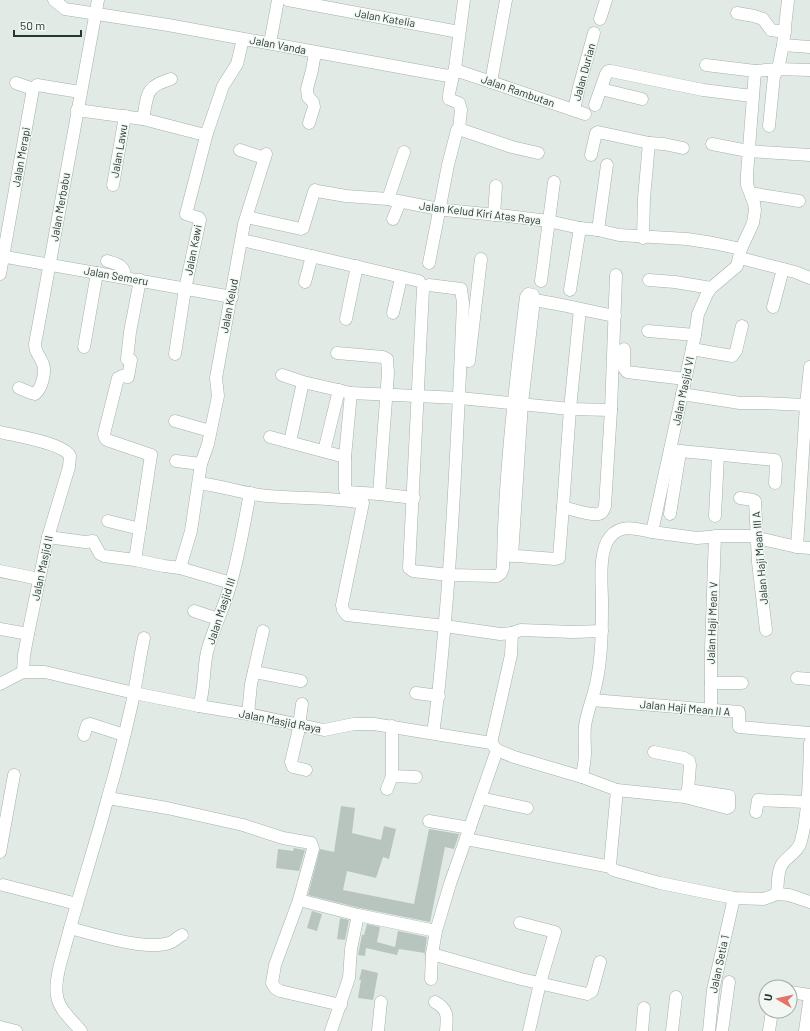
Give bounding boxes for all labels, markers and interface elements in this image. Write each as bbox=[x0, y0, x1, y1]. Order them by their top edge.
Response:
street label: Jalan Katelia bbox=[354, 6, 416, 29]
scale bar bbox=[14, 12, 81, 38]
text: 50 m bbox=[20, 18, 45, 32]
street label: Jalan Vanda bbox=[249, 33, 307, 56]
street label: Jalan Durian bbox=[570, 42, 597, 102]
street label: Jalan Rambutan bbox=[480, 72, 557, 109]
street label: Jalan Lawu bbox=[107, 123, 130, 179]
street label: Jalan Merapi bbox=[9, 126, 32, 188]
street label: Jalan Merbabu bbox=[47, 171, 72, 242]
street label: Jalan Kelud Kiri Atas Raya bbox=[419, 199, 542, 226]
street label: Jalan Kawi bbox=[181, 223, 204, 276]
street label: Jalan Semeru bbox=[83, 263, 149, 288]
street label: Jalan Kelud bbox=[217, 278, 240, 334]
street label: Jalan Masjid VI bbox=[669, 355, 696, 427]
street label: Jalan Haji Mean III A bbox=[749, 511, 770, 605]
street label: Jalan Masjid II bbox=[28, 534, 55, 602]
street label: Jalan Masjid III bbox=[204, 576, 237, 646]
street label: Jalan Haji Mean V bbox=[704, 581, 719, 665]
street label: Jalan Haji Mean II A bbox=[639, 697, 731, 718]
street label: Jalan Masjid Raya bbox=[238, 706, 322, 735]
street label: Jalan Setia 1 bbox=[706, 934, 731, 994]
north arrow bbox=[758, 979, 798, 1019]
text: U bbox=[761, 993, 775, 1002]

